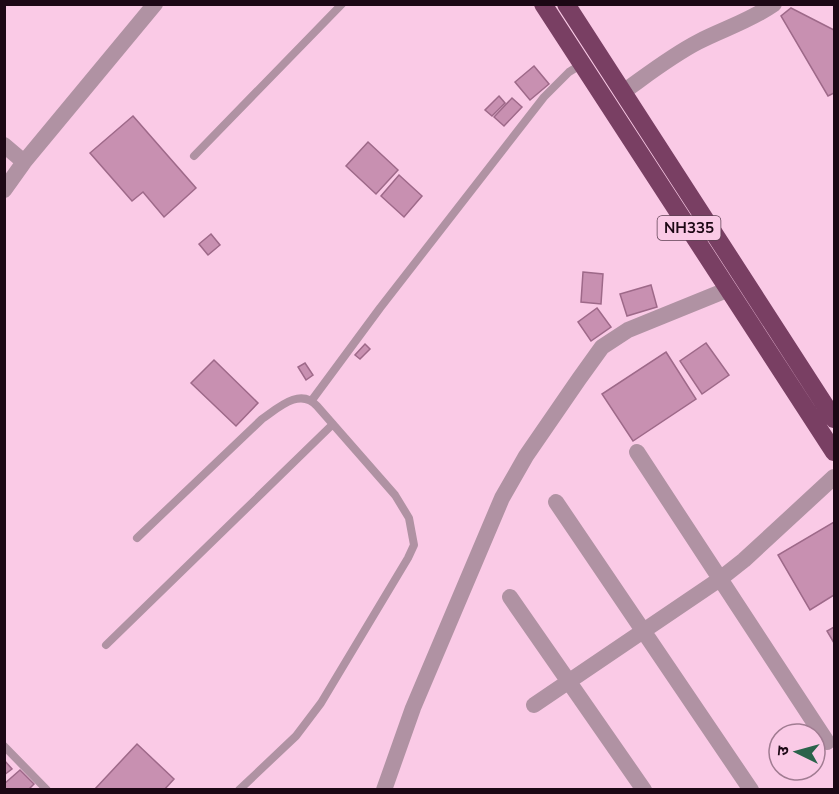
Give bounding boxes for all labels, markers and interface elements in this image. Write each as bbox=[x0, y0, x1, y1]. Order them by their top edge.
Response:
road number: NH335 bbox=[658, 216, 720, 240]
north arrow bbox=[767, 722, 827, 782]
text: उ bbox=[772, 745, 792, 756]

